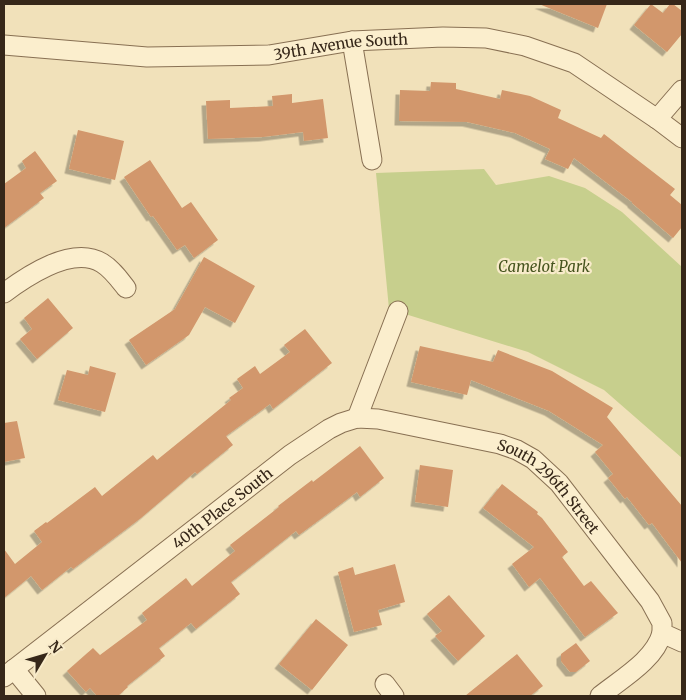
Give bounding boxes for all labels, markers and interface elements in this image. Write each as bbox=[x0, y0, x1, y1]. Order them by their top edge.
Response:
street label: 39th Avenue South bbox=[272, 29, 408, 64]
park label: Camelot Park bbox=[498, 257, 591, 276]
street label: South 296th Street bbox=[495, 434, 604, 537]
street label: 40th Place South bbox=[168, 463, 276, 553]
north arrow bbox=[20, 630, 70, 680]
text: N bbox=[45, 637, 66, 657]

